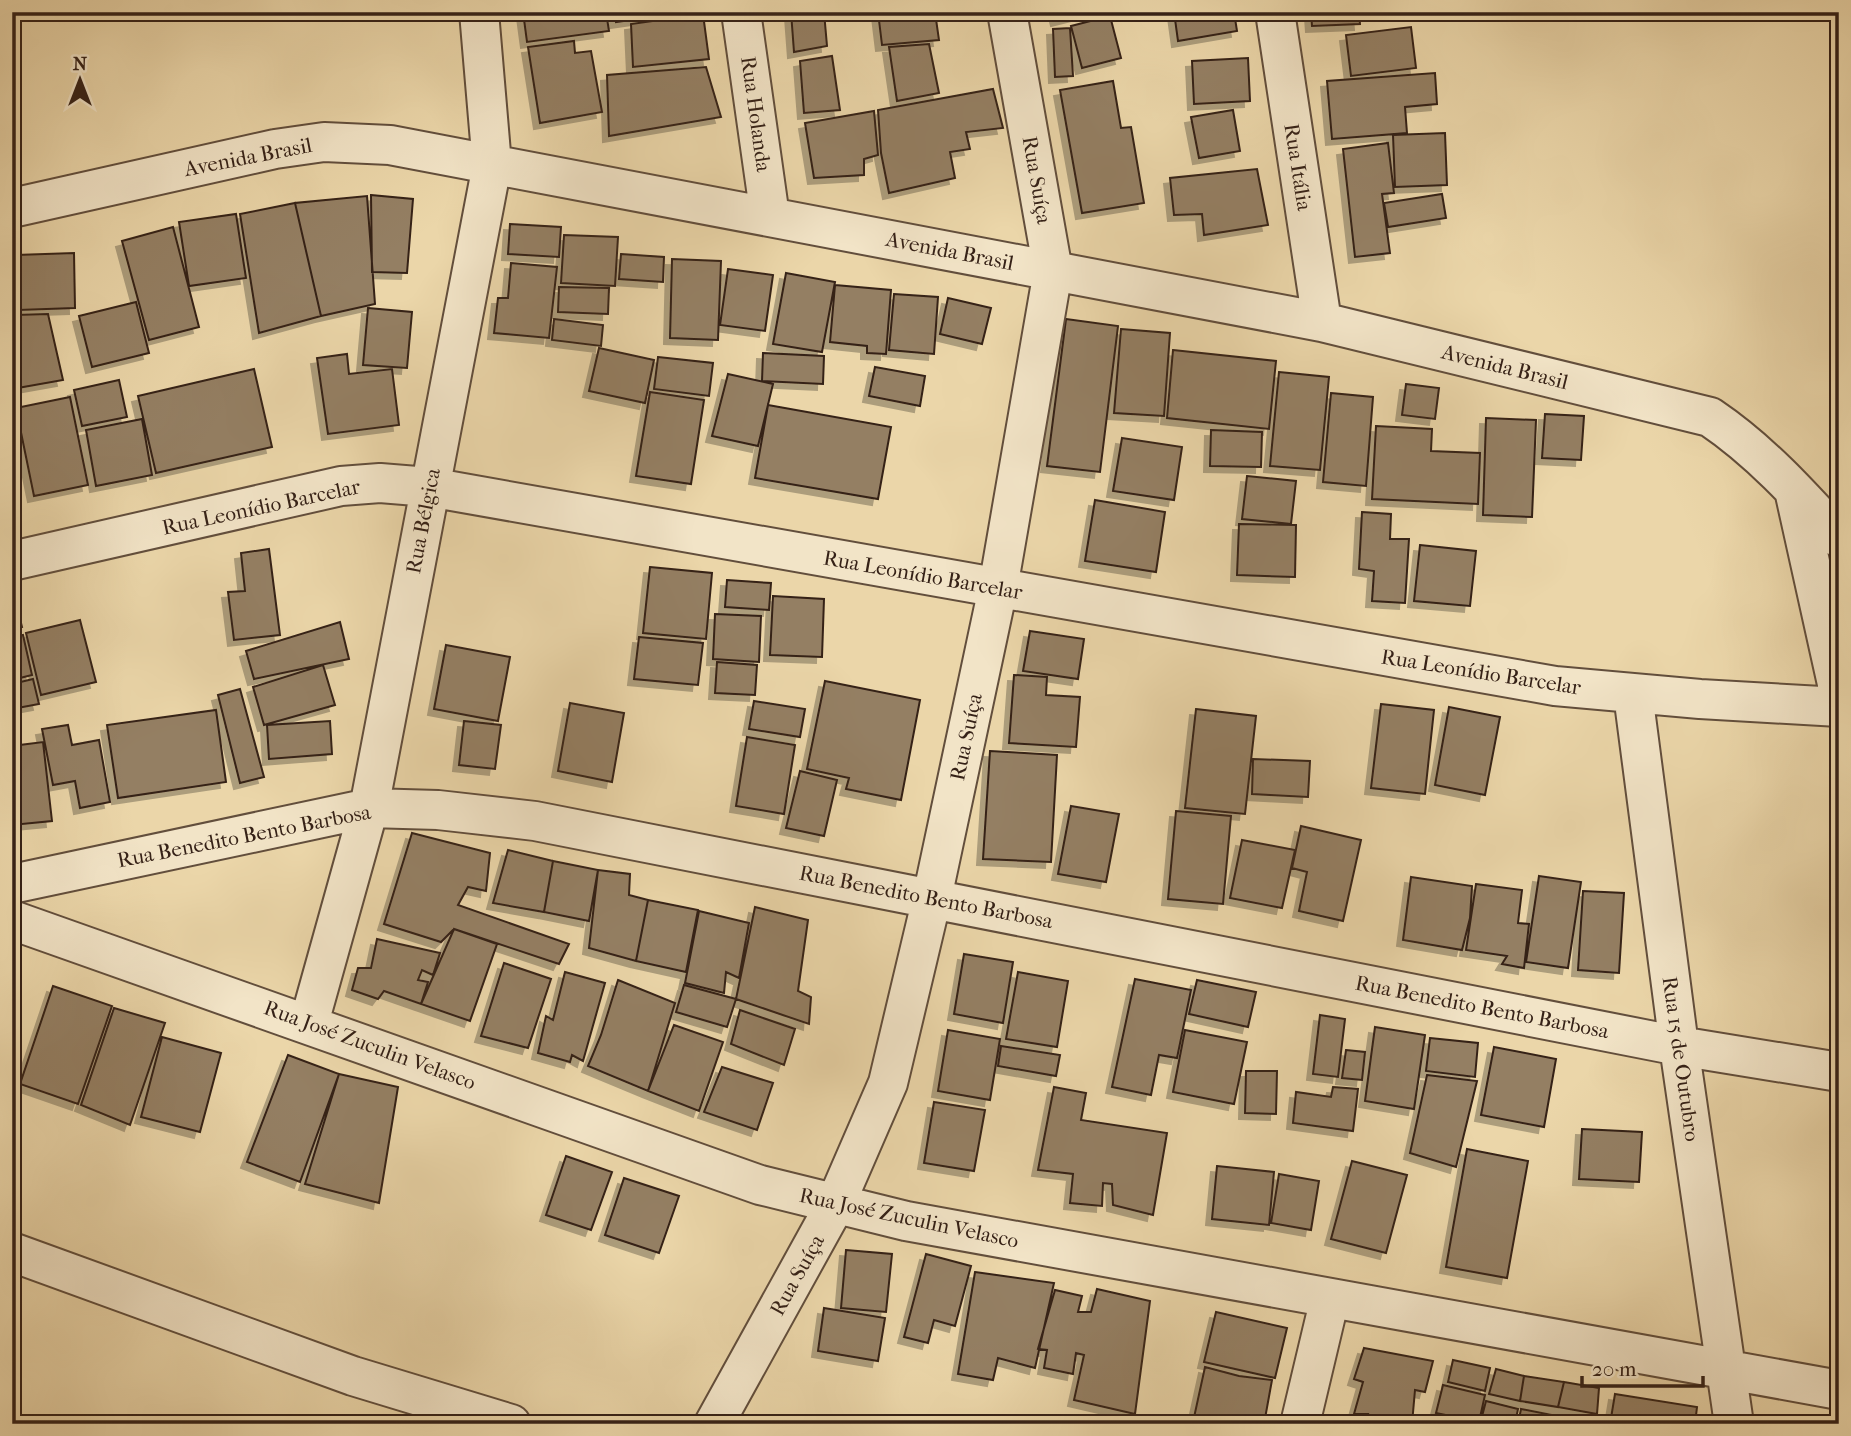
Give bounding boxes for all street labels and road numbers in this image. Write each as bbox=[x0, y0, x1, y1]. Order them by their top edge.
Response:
street label: Rua Holanda bbox=[736, 55, 776, 174]
street label: Rua Itália bbox=[1279, 122, 1317, 213]
street label: Avenida Brasil bbox=[181, 133, 314, 181]
street label: Rua Suíça bbox=[1017, 134, 1057, 226]
street label: Avenida Brasil bbox=[883, 227, 1016, 275]
street label: Avenida Brasil bbox=[1438, 339, 1571, 394]
street label: Rua Bélgica bbox=[401, 466, 445, 576]
street label: Rua Leonídio Barcelar bbox=[160, 474, 362, 540]
street label: Rua Leonídio Barcelar bbox=[822, 546, 1025, 604]
street label: Rua Leonídio Barcelar bbox=[1379, 644, 1583, 700]
street label: Rua Suíça bbox=[945, 691, 987, 783]
street label: Rua Benedito Bento Barbosa bbox=[115, 800, 373, 872]
street label: Rua Benedito Bento Barbosa bbox=[797, 861, 1055, 933]
street label: Rua Benedito Bento Barbosa bbox=[1353, 971, 1611, 1043]
street label: Rua 15 de Outubro bbox=[1658, 975, 1704, 1143]
street label: Rua José Zuculin Velasco bbox=[261, 996, 479, 1094]
street label: Rua José Zuculin Velasco bbox=[797, 1183, 1021, 1253]
street label: Rua Suíça bbox=[765, 1230, 829, 1320]

